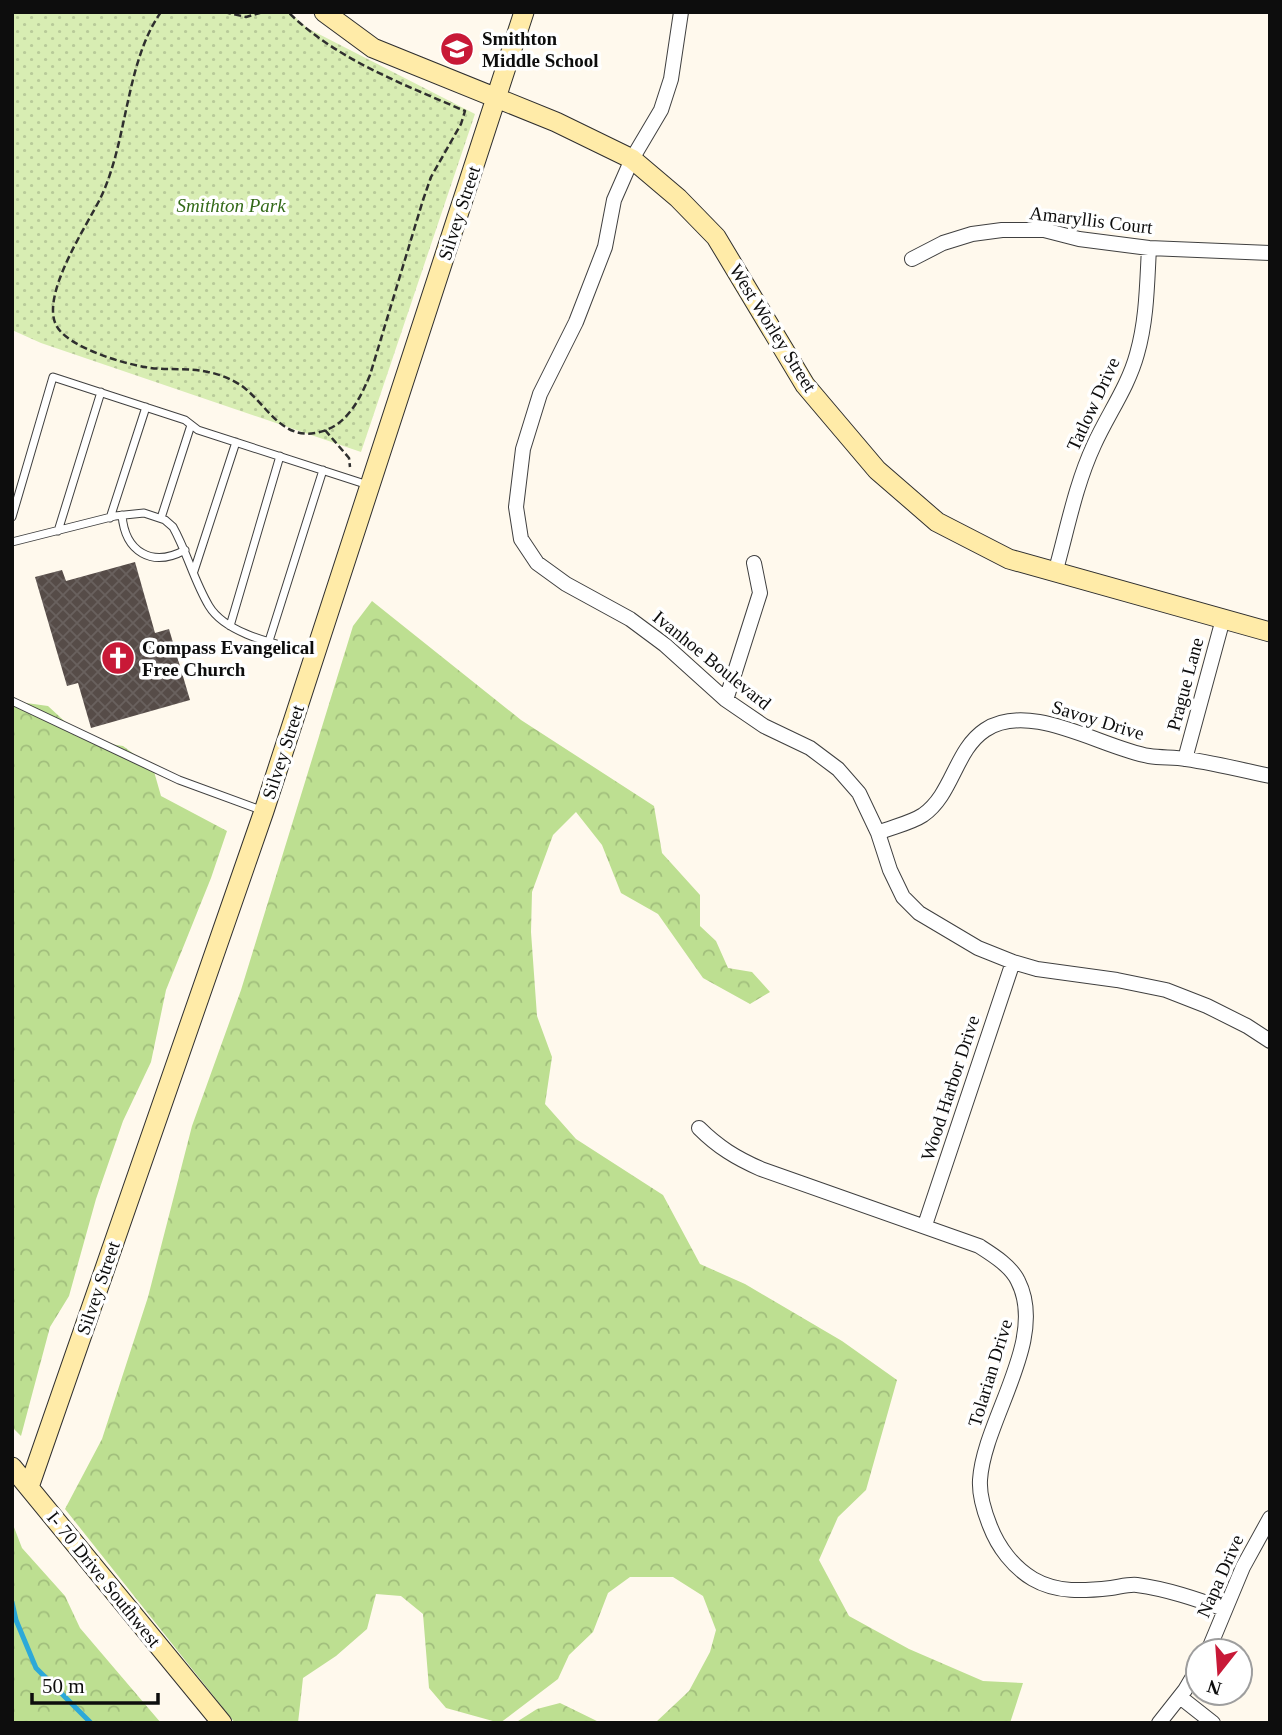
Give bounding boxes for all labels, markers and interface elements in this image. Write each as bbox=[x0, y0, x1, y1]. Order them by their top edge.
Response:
place label: Smithton Middle School bbox=[482, 28, 599, 71]
school or university icon: Smithton Middle School bbox=[438, 30, 476, 68]
street label: Silvey Street bbox=[434, 163, 484, 263]
park label: Smithton Park bbox=[176, 195, 286, 216]
street label: Amaryllis Court bbox=[1028, 202, 1155, 238]
street label: West Worley Street bbox=[725, 260, 821, 396]
street label: Tatlow Drive bbox=[1062, 354, 1124, 454]
street label: Ivanhoe Boulevard bbox=[649, 606, 775, 714]
street label: Prague Lane bbox=[1163, 635, 1207, 733]
place label: Compass Evangelical Free Church bbox=[142, 637, 315, 680]
church icon: Compass Evangelical Free Church bbox=[99, 639, 137, 677]
street label: Savoy Drive bbox=[1049, 696, 1147, 744]
street label: Silvey Street bbox=[258, 702, 308, 802]
street label: Wood Harbor Drive bbox=[917, 1013, 983, 1163]
street label: Silvey Street bbox=[72, 1238, 124, 1338]
street label: Tolarian Drive bbox=[964, 1317, 1016, 1429]
street label: I- 70 Drive Southwest bbox=[43, 1507, 166, 1652]
street label: Napa Drive bbox=[1192, 1531, 1248, 1621]
north arrow bbox=[1184, 1637, 1254, 1707]
scale bar bbox=[32, 1662, 158, 1706]
text: 50 m bbox=[42, 1674, 85, 1698]
text: N bbox=[1204, 1676, 1224, 1700]

